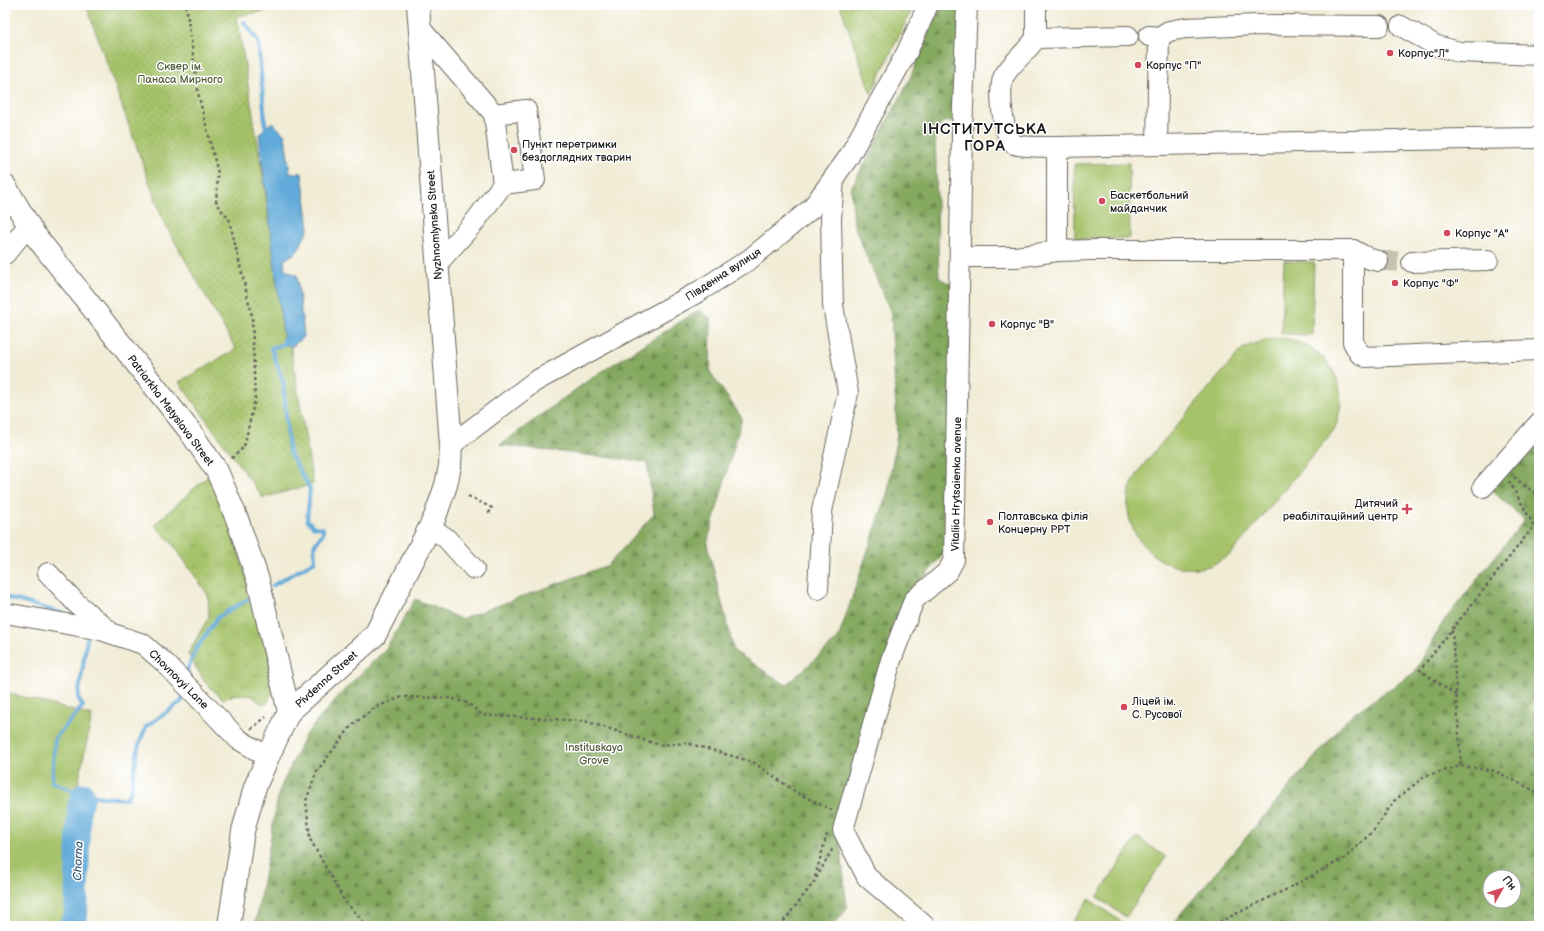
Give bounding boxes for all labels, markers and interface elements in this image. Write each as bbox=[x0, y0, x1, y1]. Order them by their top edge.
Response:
place label: Корпус"Л" bbox=[1398, 47, 1449, 60]
marker: Корпус"Л" bbox=[1385, 48, 1395, 58]
place label: Корпус "П" bbox=[1146, 59, 1201, 72]
park label: Сквер ім. Панаса Мирного bbox=[137, 60, 223, 86]
marker: Корпус "П" bbox=[1133, 60, 1143, 70]
district label: ІНСТИТУТСЬКА ГОРА bbox=[923, 120, 1047, 156]
place label: Пункт перетримки бездоглядних тварин bbox=[522, 138, 631, 164]
marker: Пункт перетримки бездоглядних тварин bbox=[509, 145, 519, 155]
street label: Nyzhnomlynska Street bbox=[424, 169, 445, 280]
place label: Баскетбольний майданчик bbox=[1110, 189, 1189, 215]
marker: Баскетбольний майданчик bbox=[1097, 196, 1107, 206]
place label: Корпус "А" bbox=[1455, 227, 1509, 240]
marker: Корпус "А" bbox=[1442, 228, 1452, 238]
street label: Південна вулиця bbox=[683, 245, 763, 304]
place label: Корпус "Ф" bbox=[1403, 277, 1459, 290]
marker: Корпус "Ф" bbox=[1390, 278, 1400, 288]
place label: Корпус "В" bbox=[1000, 318, 1054, 331]
marker: Корпус "В" bbox=[987, 319, 997, 329]
street label: Patriarkha Mstyslava Street bbox=[125, 352, 217, 469]
street label: Vitaliia Hrytsaienka avenue bbox=[949, 416, 964, 551]
place label: Дитячий реабілітаційний центр bbox=[1283, 497, 1399, 523]
marker: Дитячий реабілітаційний центр bbox=[1401, 503, 1413, 515]
place label: Полтавська філія Концерну РРТ bbox=[998, 510, 1088, 536]
marker: Полтавська філія Концерну РРТ bbox=[985, 517, 995, 527]
street label: Chovnovyi Lane bbox=[146, 647, 211, 712]
street label: Pivdenna Street bbox=[293, 648, 360, 711]
place label: Ліцей ім. С. Русової bbox=[1131, 695, 1182, 721]
marker: Ліцей ім. С. Русової bbox=[1119, 702, 1129, 712]
park label: Іnstituskaya Grove bbox=[565, 741, 623, 767]
water label: Chorna bbox=[70, 841, 87, 881]
north arrow bbox=[1482, 869, 1522, 909]
text: Пн bbox=[1500, 873, 1519, 893]

